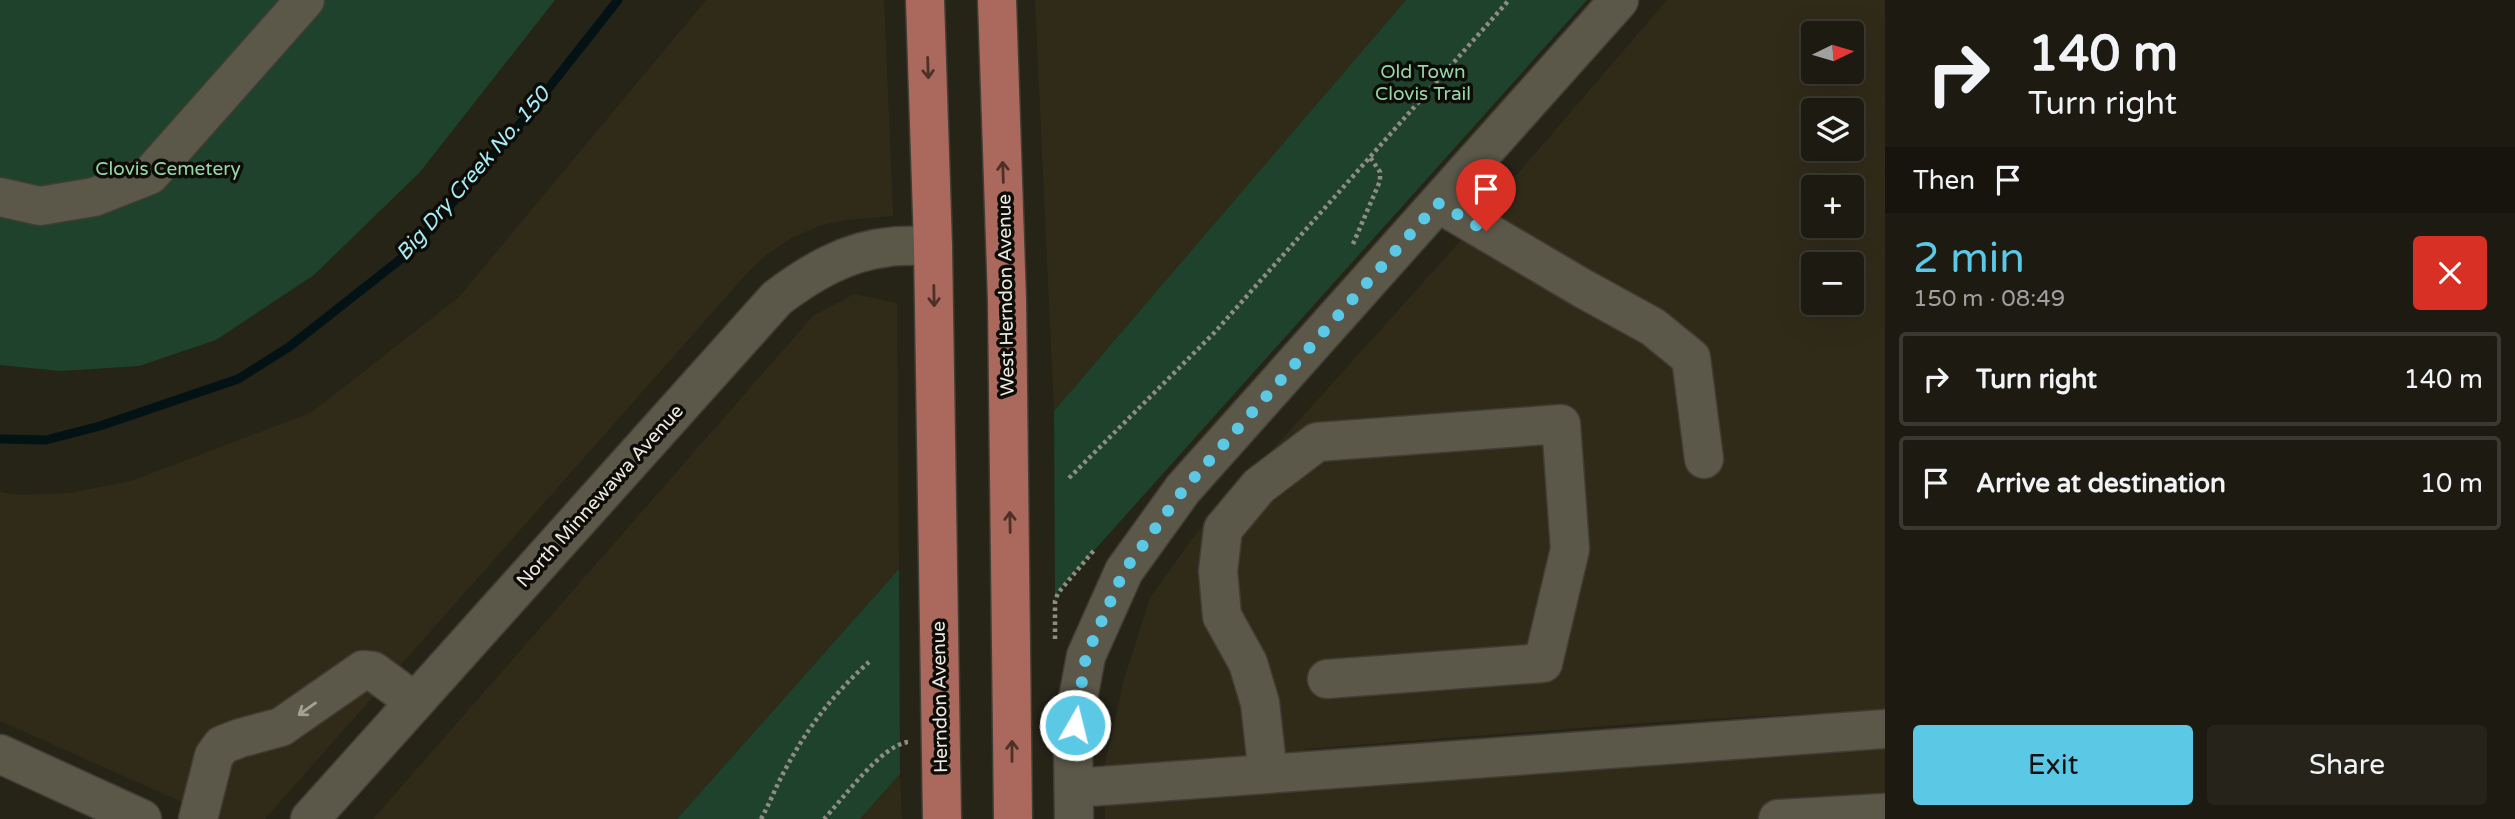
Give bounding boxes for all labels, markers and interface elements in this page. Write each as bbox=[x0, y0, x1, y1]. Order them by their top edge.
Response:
north arrow bbox=[1801, 21, 1864, 84]
map controls bbox=[1801, 21, 1864, 315]
text: 140 m bbox=[2028, 25, 2178, 84]
icon: right bbox=[1913, 28, 2004, 119]
one-way arrow bbox=[921, 56, 934, 79]
park label: Old Town Clovis Trail bbox=[1375, 61, 1471, 105]
water label: Big Dry Creek No. 150 bbox=[391, 81, 556, 266]
text: Turn right bbox=[2028, 85, 2177, 123]
button: layers bbox=[1801, 98, 1864, 161]
park label: Clovis Cemetery bbox=[95, 158, 241, 180]
pin bbox=[1456, 159, 1516, 231]
one-way arrow bbox=[996, 160, 1009, 183]
icon: arrive bbox=[1989, 161, 2027, 199]
text: Then bbox=[1913, 165, 1975, 196]
icon: arrive bbox=[1467, 170, 1505, 208]
button: + bbox=[1801, 175, 1864, 238]
street label: West Herndon Avenue bbox=[993, 194, 1019, 396]
text: 2 min bbox=[1913, 233, 2025, 284]
button: close bbox=[2413, 236, 2487, 310]
button: − bbox=[1801, 252, 1864, 315]
one-way arrow bbox=[927, 284, 941, 307]
text: 150 m · 08:49 bbox=[1913, 285, 2065, 313]
icon: right bbox=[1917, 360, 1955, 398]
text: Turn right bbox=[1976, 364, 2097, 395]
text: 140 m bbox=[2403, 364, 2483, 395]
street label: North Minnewawa Avenue bbox=[512, 400, 688, 592]
icon: arrive bbox=[1917, 464, 1955, 502]
text: Arrive at destination bbox=[1976, 468, 2226, 499]
text: 10 m bbox=[2420, 468, 2483, 499]
one-way arrow bbox=[1003, 510, 1017, 533]
street label: Herndon Avenue bbox=[928, 621, 952, 773]
position arrow bbox=[1038, 688, 1112, 762]
one-way arrow bbox=[298, 702, 317, 716]
button: Exit bbox=[1913, 725, 2193, 805]
button: Share bbox=[2207, 725, 2487, 805]
one-way arrow bbox=[1005, 740, 1019, 763]

